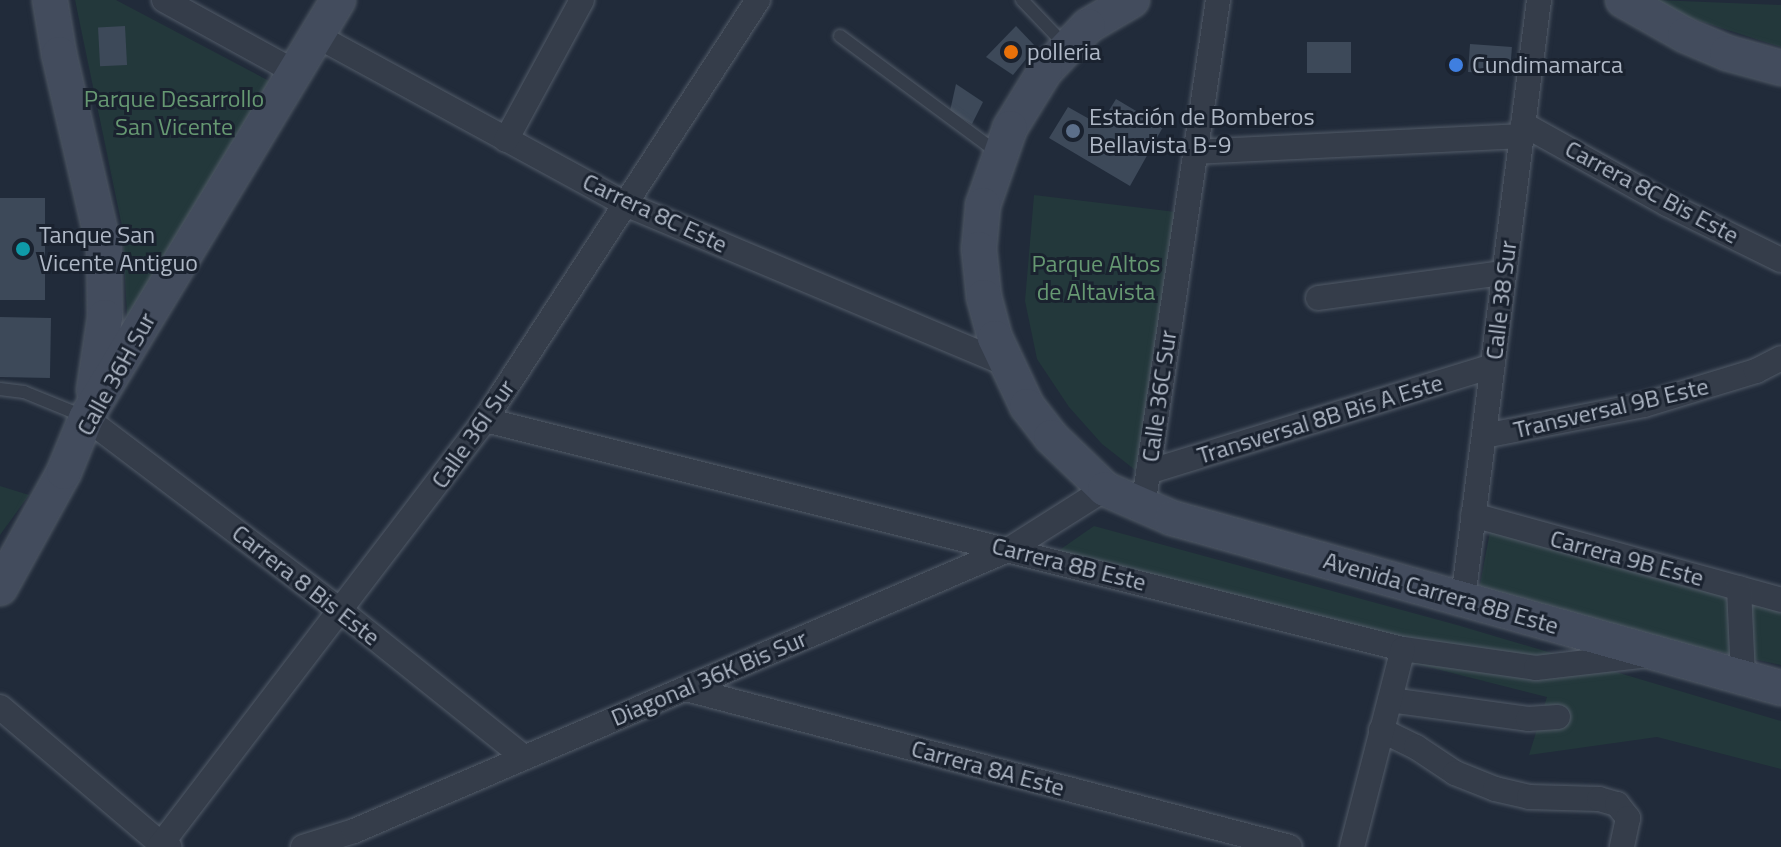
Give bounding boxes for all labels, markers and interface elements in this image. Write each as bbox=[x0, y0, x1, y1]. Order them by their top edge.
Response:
place label: polleria bbox=[1027, 38, 1101, 66]
marker: polleria bbox=[1002, 43, 1020, 61]
place label: Cundimamarca bbox=[1472, 51, 1623, 79]
marker: Cundimamarca bbox=[1447, 56, 1465, 74]
park label: Parque Desarrollo San Vicente bbox=[84, 85, 264, 141]
place label: Estación de Bomberos Bellavista B-9 bbox=[1089, 103, 1315, 159]
marker: Estación de Bomberos Bellavista B-9 bbox=[1064, 122, 1082, 140]
street label: Carrera 8C Bis Este bbox=[1560, 134, 1744, 250]
street label: Carrera 8C Este bbox=[578, 167, 732, 259]
place label: Tanque San Vicente Antiguo bbox=[39, 221, 198, 277]
street label: Calle 38 Sur bbox=[1479, 239, 1523, 361]
marker: Tanque San Vicente Antiguo bbox=[14, 240, 32, 258]
park label: Parque Altos de Altavista bbox=[1032, 250, 1160, 306]
street label: Calle 36H Sur bbox=[70, 308, 162, 440]
street label: Calle 36C Sur bbox=[1135, 328, 1183, 464]
street label: Transversal 8B Bis A Este bbox=[1194, 368, 1446, 470]
street label: Transversal 9B Este bbox=[1511, 372, 1711, 444]
street label: Calle 36I Sur bbox=[425, 374, 521, 494]
street label: Carrera 8 Bis Este bbox=[226, 518, 386, 652]
street label: Carrera 9B Este bbox=[1547, 524, 1707, 592]
street label: Carrera 8B Este bbox=[989, 531, 1149, 597]
street label: Avenida Carrera 8B Este bbox=[1320, 546, 1562, 640]
street label: Diagonal 36K Bis Sur bbox=[607, 624, 811, 732]
street label: Carrera 8A Este bbox=[908, 734, 1068, 802]

